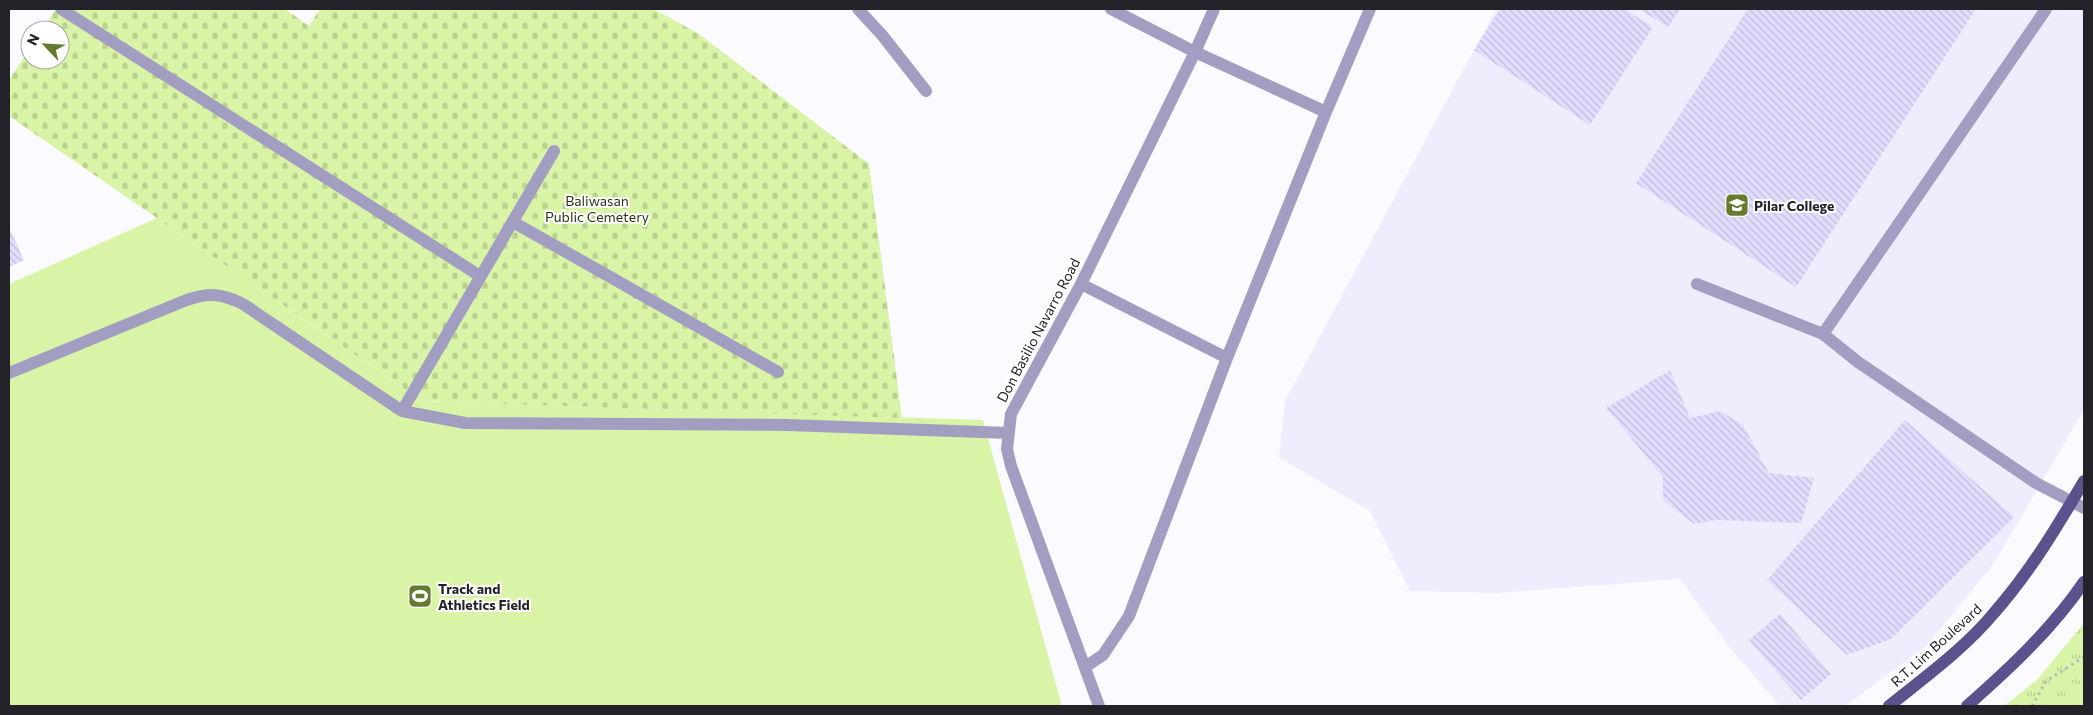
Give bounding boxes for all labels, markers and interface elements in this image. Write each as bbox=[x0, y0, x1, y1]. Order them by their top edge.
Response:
north arrow bbox=[20, 20, 70, 70]
text: N bbox=[23, 31, 43, 48]
park label: Baliwasan Public Cemetery bbox=[545, 192, 649, 225]
school or university icon: Pilar College bbox=[1724, 192, 1750, 218]
place label: Pilar College bbox=[1754, 197, 1835, 214]
street label: Don Basilio Navarro Road bbox=[993, 255, 1083, 405]
place label: Track and Athletics Field bbox=[438, 580, 530, 613]
sports icon: Track and Athletics Field bbox=[407, 583, 433, 609]
street label: R.T. Lim Boulevard bbox=[1887, 600, 1985, 690]

